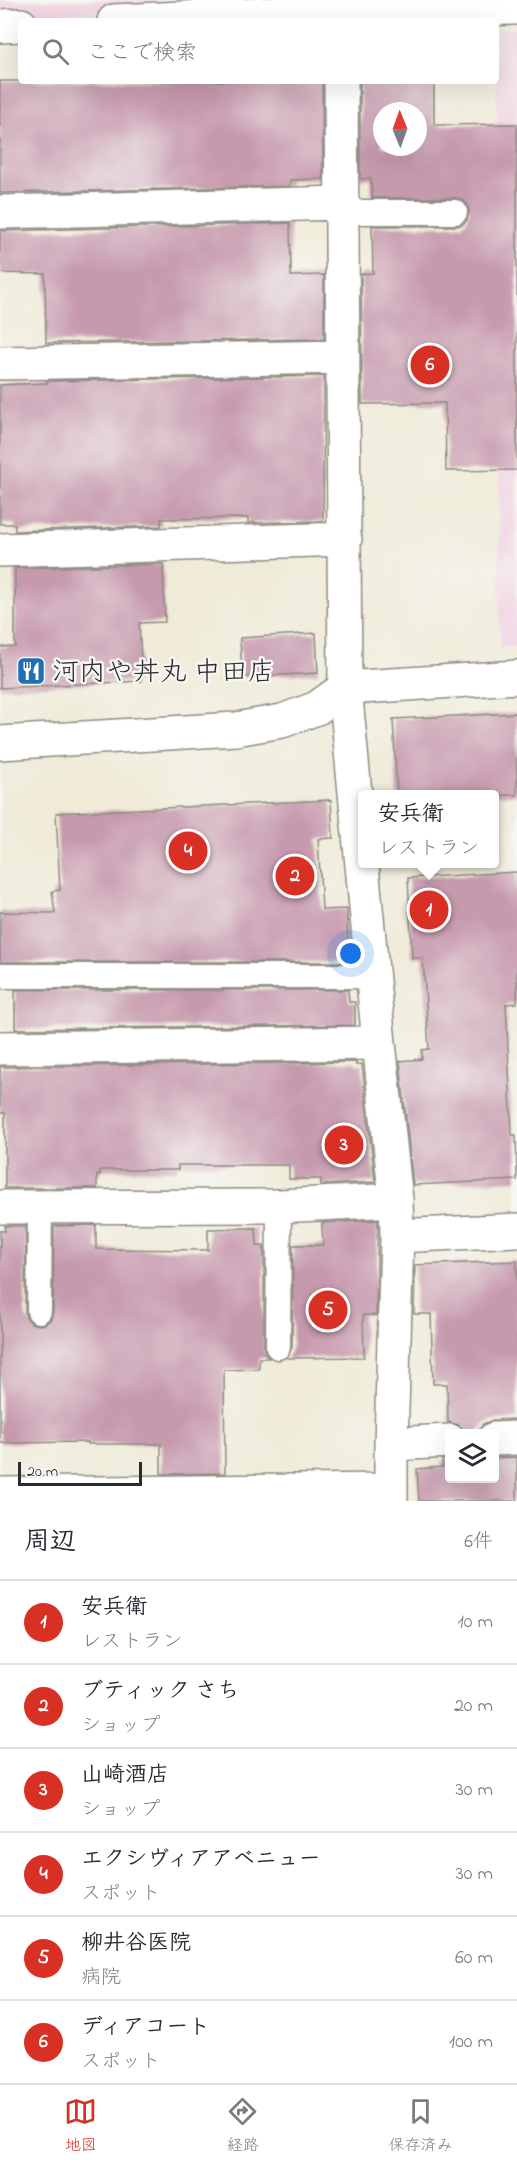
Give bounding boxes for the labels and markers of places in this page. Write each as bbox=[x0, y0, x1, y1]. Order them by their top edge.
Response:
pin: 6 bbox=[410, 342, 450, 388]
place label: 河内や丼丸 中田店 bbox=[52, 654, 275, 693]
restaurant icon: 河内や丼丸 中田店 bbox=[15, 655, 47, 687]
pin: 4 bbox=[168, 828, 207, 874]
pin: 2 bbox=[276, 854, 314, 898]
pin: 1 bbox=[410, 888, 448, 932]
pin: 3 bbox=[324, 1122, 364, 1168]
pin: 5 bbox=[308, 1288, 348, 1332]

